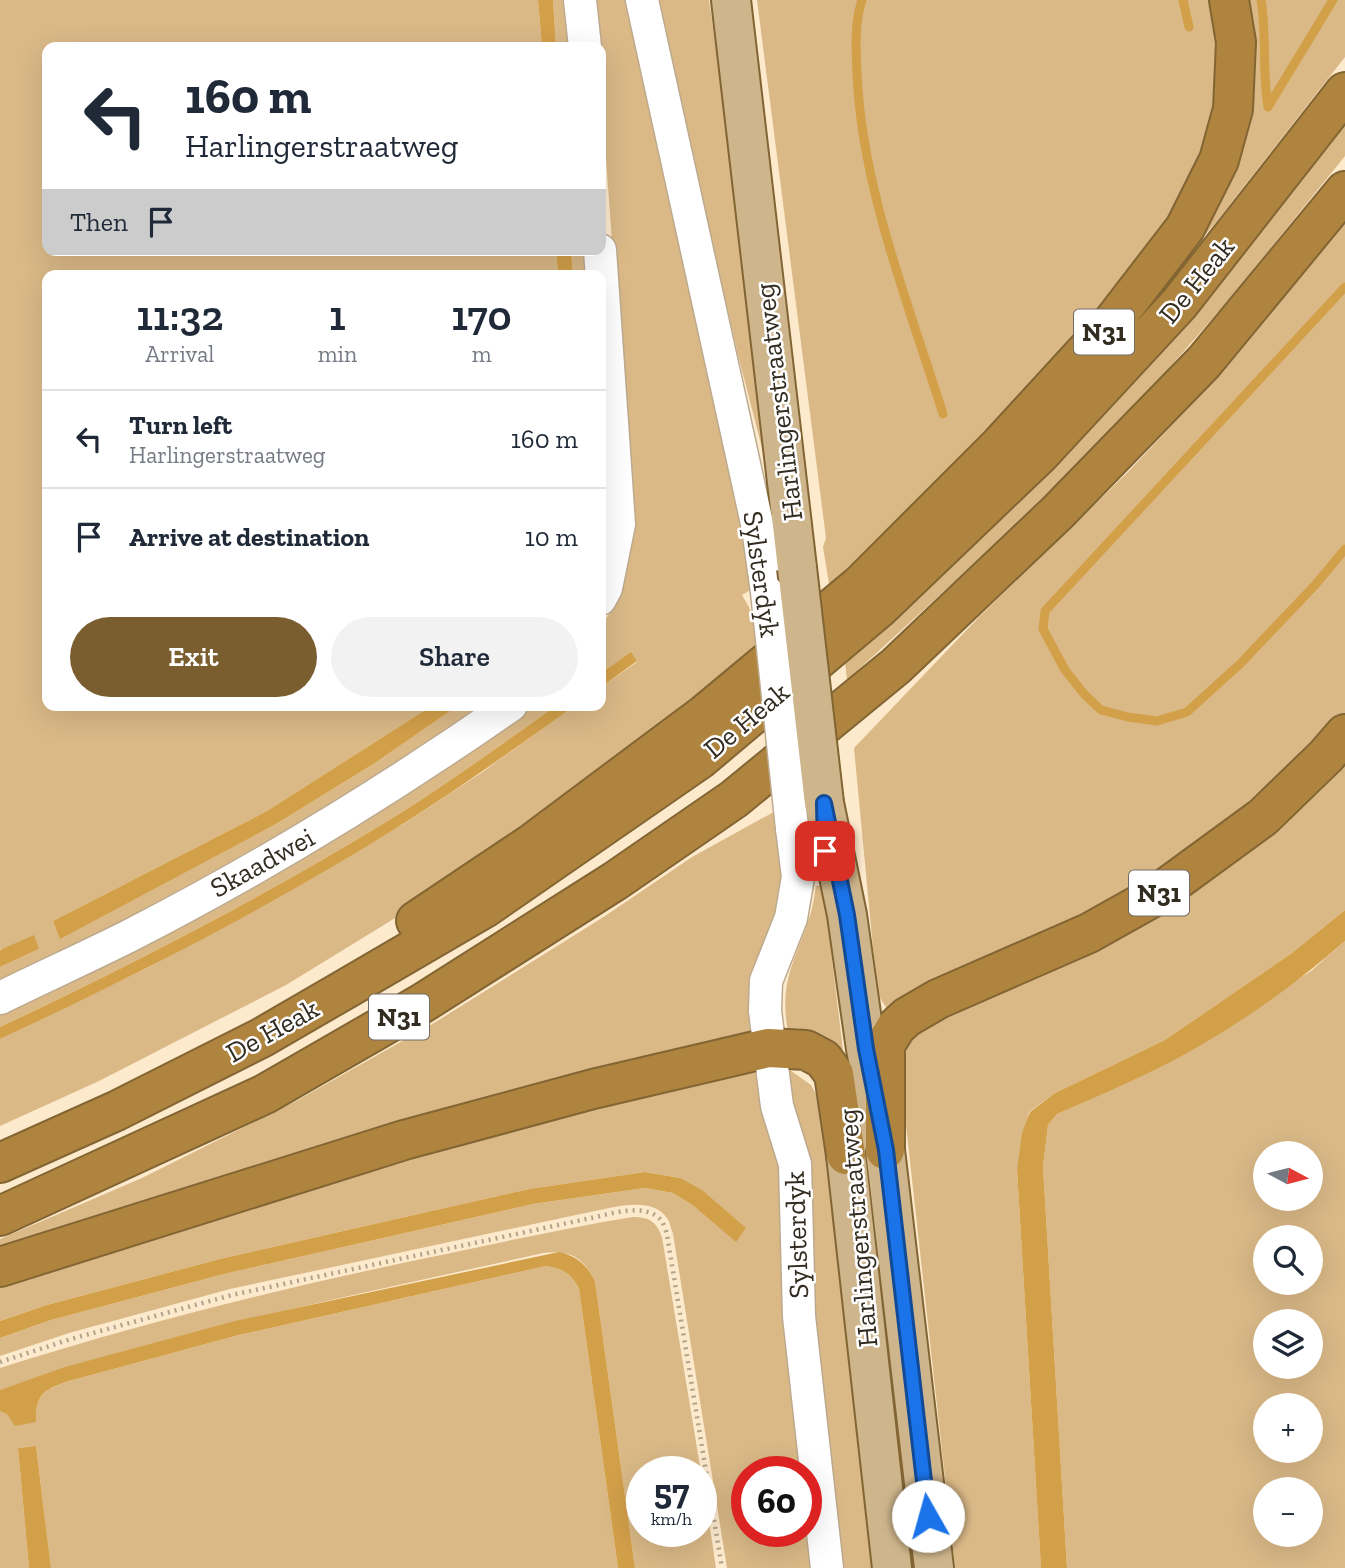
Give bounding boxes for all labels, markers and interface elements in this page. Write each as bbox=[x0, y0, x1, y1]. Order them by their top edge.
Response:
text: 160 m bbox=[185, 67, 311, 126]
icon: left bbox=[70, 70, 161, 161]
text: Harlingerstraatweg bbox=[185, 127, 458, 165]
icon: arrive bbox=[142, 203, 180, 241]
text: Then bbox=[70, 206, 128, 238]
street label: De Heak bbox=[1152, 230, 1241, 330]
street label: Harlingerstraatweg bbox=[748, 281, 809, 523]
text: 11:32 bbox=[136, 290, 223, 341]
text: 1 bbox=[329, 290, 346, 341]
text: 170 bbox=[451, 290, 512, 341]
road number: N31 bbox=[1074, 310, 1134, 354]
text: Arrival bbox=[145, 340, 214, 368]
text: min bbox=[318, 340, 357, 368]
text: m bbox=[472, 340, 491, 368]
text: Turn left bbox=[129, 409, 232, 441]
icon: left bbox=[70, 420, 108, 458]
text: 160 m bbox=[511, 423, 578, 455]
text: Harlingerstraatweg bbox=[129, 441, 325, 469]
street label: Sylsterdyk bbox=[736, 509, 787, 640]
icon: arrive bbox=[70, 518, 108, 556]
text: Arrive at destination bbox=[129, 521, 369, 553]
text: 10 m bbox=[525, 521, 578, 553]
button: Exit bbox=[70, 617, 317, 697]
button: Share bbox=[331, 617, 578, 697]
street label: De Heak bbox=[697, 675, 796, 765]
street label: Skaadwei bbox=[204, 820, 320, 904]
pin bbox=[795, 821, 855, 881]
icon: arrive bbox=[806, 832, 844, 870]
road number: N31 bbox=[1129, 870, 1189, 916]
street label: De Heak bbox=[220, 991, 325, 1069]
road number: N31 bbox=[369, 994, 429, 1040]
street label: Harlingerstraatweg bbox=[831, 1107, 884, 1348]
north arrow bbox=[1253, 1141, 1323, 1211]
map controls bbox=[1253, 1141, 1323, 1547]
street label: Sylsterdyk bbox=[778, 1170, 815, 1299]
button: search bbox=[1253, 1225, 1323, 1295]
button: layers bbox=[1253, 1309, 1323, 1379]
button: + bbox=[1253, 1393, 1323, 1463]
speed limit sign: 60 bbox=[731, 1456, 822, 1547]
text: 57 bbox=[654, 1471, 689, 1513]
button: − bbox=[1253, 1477, 1323, 1547]
position arrow bbox=[891, 1479, 965, 1553]
text: km/h bbox=[651, 1508, 692, 1530]

